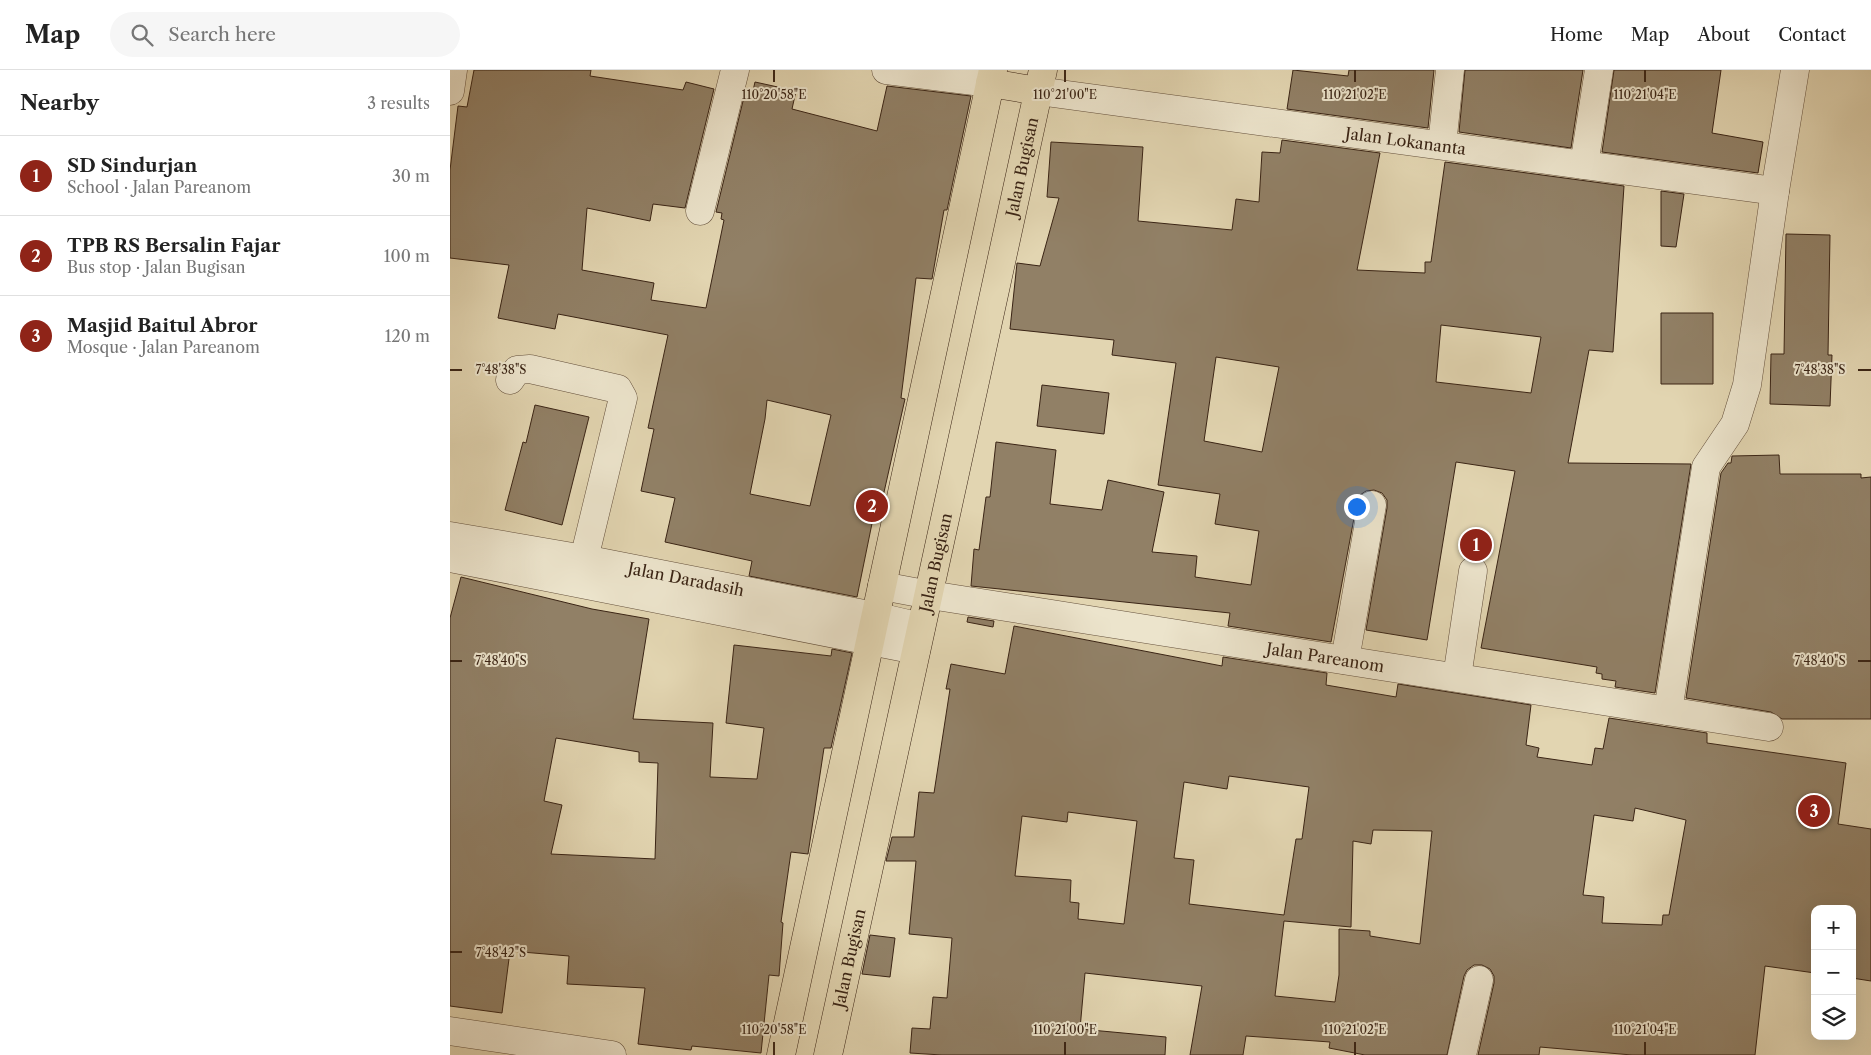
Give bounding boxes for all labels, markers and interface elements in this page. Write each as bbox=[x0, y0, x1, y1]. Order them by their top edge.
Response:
search box bbox=[110, 12, 460, 57]
text: Map bbox=[25, 20, 80, 49]
icon: search bbox=[128, 21, 156, 49]
text: Search here bbox=[168, 23, 276, 46]
text: Home bbox=[1550, 24, 1603, 46]
text: Map bbox=[1631, 24, 1669, 46]
text: About bbox=[1697, 24, 1750, 46]
text: Contact bbox=[1778, 24, 1846, 46]
text: 110°20'58"E bbox=[741, 87, 807, 102]
text: 110°21'00"E bbox=[1033, 87, 1097, 102]
text: 110°21'02"E bbox=[1323, 87, 1387, 102]
text: 110°21'04"E bbox=[1613, 87, 1677, 102]
text: Nearby bbox=[20, 90, 99, 115]
text: 3 results bbox=[367, 93, 430, 113]
street label: Jalan Bugisan bbox=[1001, 115, 1042, 221]
street label: Jalan Lokananta bbox=[1341, 122, 1468, 159]
text: SD Sindurjan bbox=[67, 154, 197, 177]
text: 1 bbox=[32, 166, 40, 186]
text: 30 m bbox=[392, 166, 430, 186]
text: School · Jalan Pareanom bbox=[67, 177, 251, 197]
text: TPB RS Bersalin Fajar bbox=[67, 234, 280, 257]
text: 2 bbox=[31, 246, 41, 266]
text: 100 m bbox=[384, 246, 430, 266]
text: Bus stop · Jalan Bugisan bbox=[67, 257, 246, 277]
text: Masjid Baitul Abror bbox=[67, 314, 258, 337]
text: 3 bbox=[31, 326, 41, 346]
text: 120 m bbox=[385, 326, 430, 346]
text: Mosque · Jalan Pareanom bbox=[67, 337, 260, 357]
text: 7°48'38"S bbox=[475, 362, 527, 377]
text: 7°48'38"S bbox=[1794, 362, 1846, 377]
pin: 2 bbox=[856, 487, 888, 525]
your location bbox=[1344, 494, 1370, 520]
street label: Jalan Bugisan bbox=[914, 511, 956, 617]
pin: 1 bbox=[1460, 526, 1492, 564]
street label: Jalan Daradasih bbox=[623, 557, 746, 600]
street label: Jalan Pareanom bbox=[1262, 638, 1386, 676]
text: 7°48'40"S bbox=[475, 653, 527, 668]
text: 7°48'40"S bbox=[1794, 653, 1846, 668]
pin: 3 bbox=[1798, 792, 1830, 830]
map controls bbox=[1811, 905, 1856, 1040]
button: + bbox=[1811, 905, 1856, 950]
street label: Jalan Bugisan bbox=[828, 907, 870, 1013]
text: 7°48'42"S bbox=[476, 945, 526, 960]
button: − bbox=[1811, 950, 1856, 995]
button: layers bbox=[1811, 995, 1856, 1040]
text: 110°20'58"E bbox=[741, 1022, 807, 1037]
text: 110°21'00"E bbox=[1033, 1022, 1097, 1037]
text: 110°21'02"E bbox=[1323, 1022, 1387, 1037]
text: 110°21'04"E bbox=[1613, 1022, 1677, 1037]

